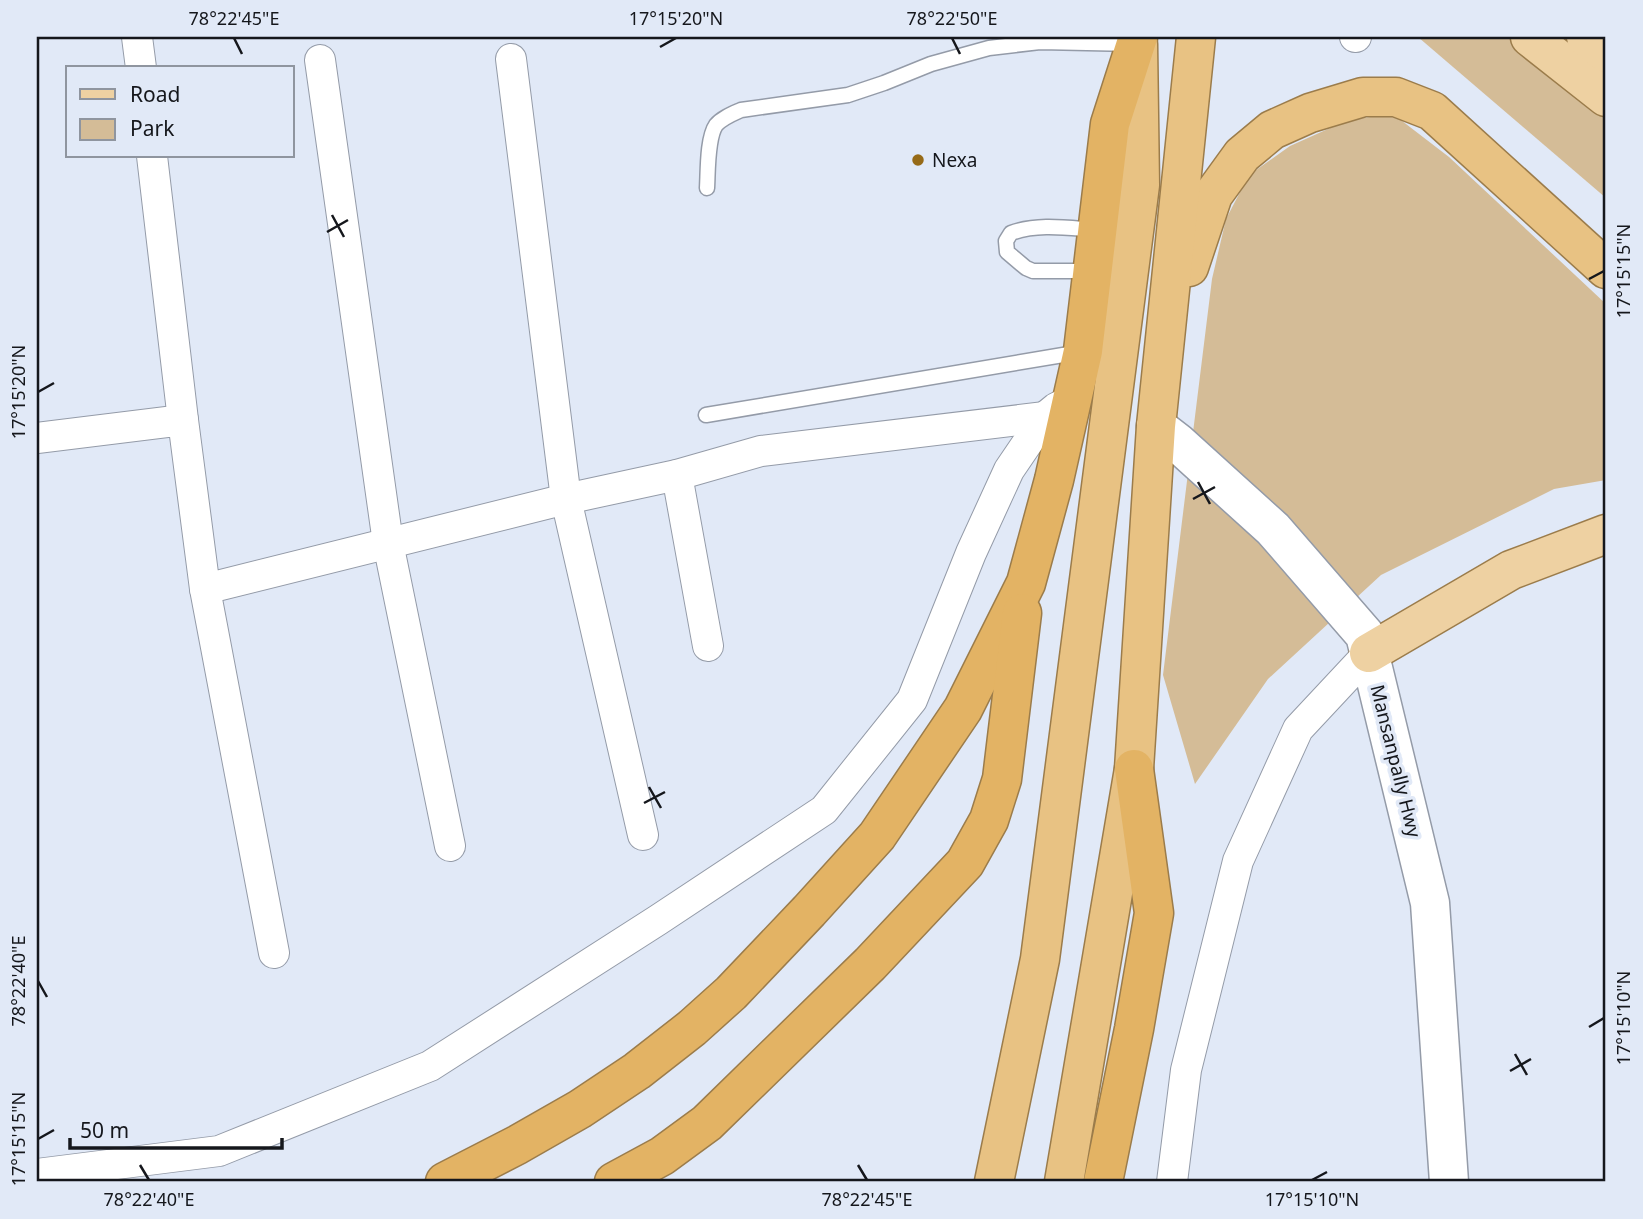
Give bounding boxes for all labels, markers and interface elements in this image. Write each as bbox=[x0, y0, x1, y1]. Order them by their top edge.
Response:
text: 78°22'45"E bbox=[189, 6, 279, 30]
text: 17°15'20"N bbox=[629, 6, 723, 30]
text: 78°22'50"E bbox=[907, 6, 997, 30]
legend bbox=[66, 66, 294, 158]
text: Road bbox=[130, 80, 180, 108]
text: Park bbox=[130, 114, 175, 142]
place label: Nexa bbox=[932, 147, 978, 173]
marker: Nexa bbox=[910, 152, 926, 168]
text: 17°15'15"N bbox=[1611, 224, 1635, 318]
text: 17°15'20"N bbox=[6, 345, 30, 439]
street label: Mansanpally Hwy bbox=[1364, 682, 1428, 840]
text: 78°22'40"E bbox=[6, 936, 30, 1026]
text: 17°15'10"N bbox=[1611, 971, 1635, 1065]
text: 17°15'15"N bbox=[6, 1092, 30, 1186]
scale bar bbox=[70, 1107, 282, 1151]
text: 50 m bbox=[80, 1116, 129, 1144]
text: 78°22'40"E bbox=[104, 1187, 194, 1211]
text: 78°22'45"E bbox=[822, 1187, 912, 1211]
text: 17°15'10"N bbox=[1265, 1187, 1359, 1211]

